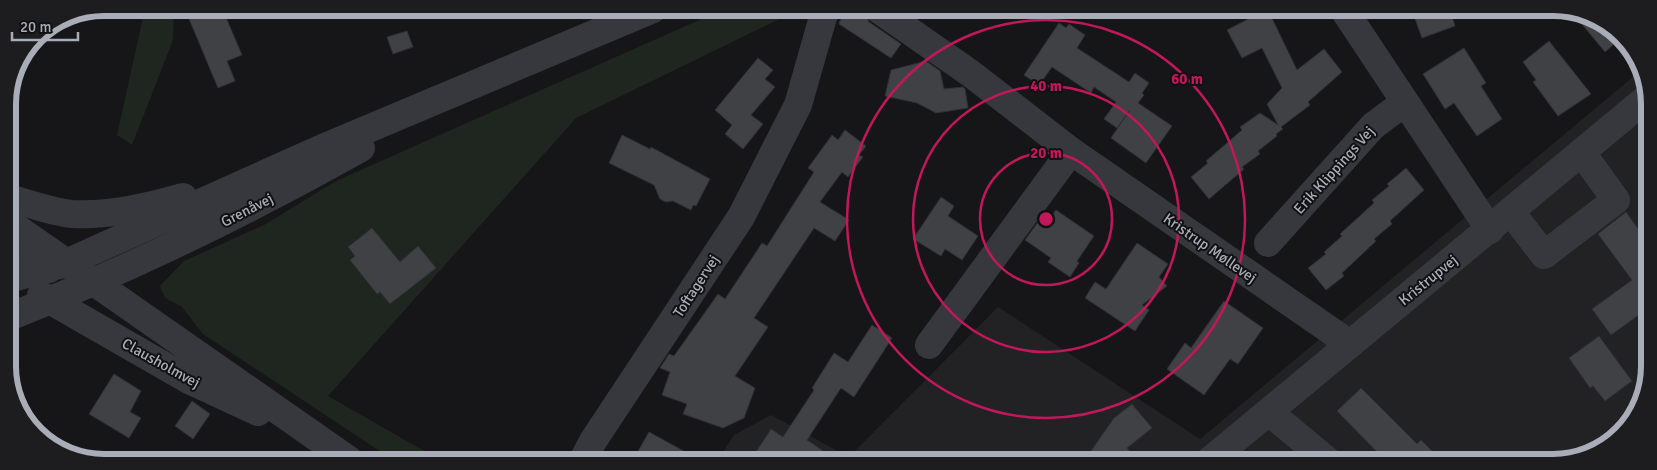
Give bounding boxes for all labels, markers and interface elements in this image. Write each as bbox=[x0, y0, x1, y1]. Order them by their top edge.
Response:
scale bar bbox=[12, 10, 79, 42]
text: 20 m bbox=[20, 18, 51, 36]
text: 60 m bbox=[1171, 70, 1203, 88]
text: 40 m bbox=[1030, 77, 1062, 95]
street label: Erik Klippings Vej bbox=[1290, 122, 1378, 218]
text: 20 m bbox=[1030, 144, 1062, 162]
street label: Grenåvej bbox=[218, 189, 276, 231]
street label: Kristrup Møllevej bbox=[1160, 209, 1260, 287]
centre of rings bbox=[1037, 210, 1055, 228]
street label: Toftagervej bbox=[669, 251, 723, 321]
street label: Kristrupvej bbox=[1395, 251, 1461, 309]
street label: Clausholmvej bbox=[119, 334, 203, 392]

